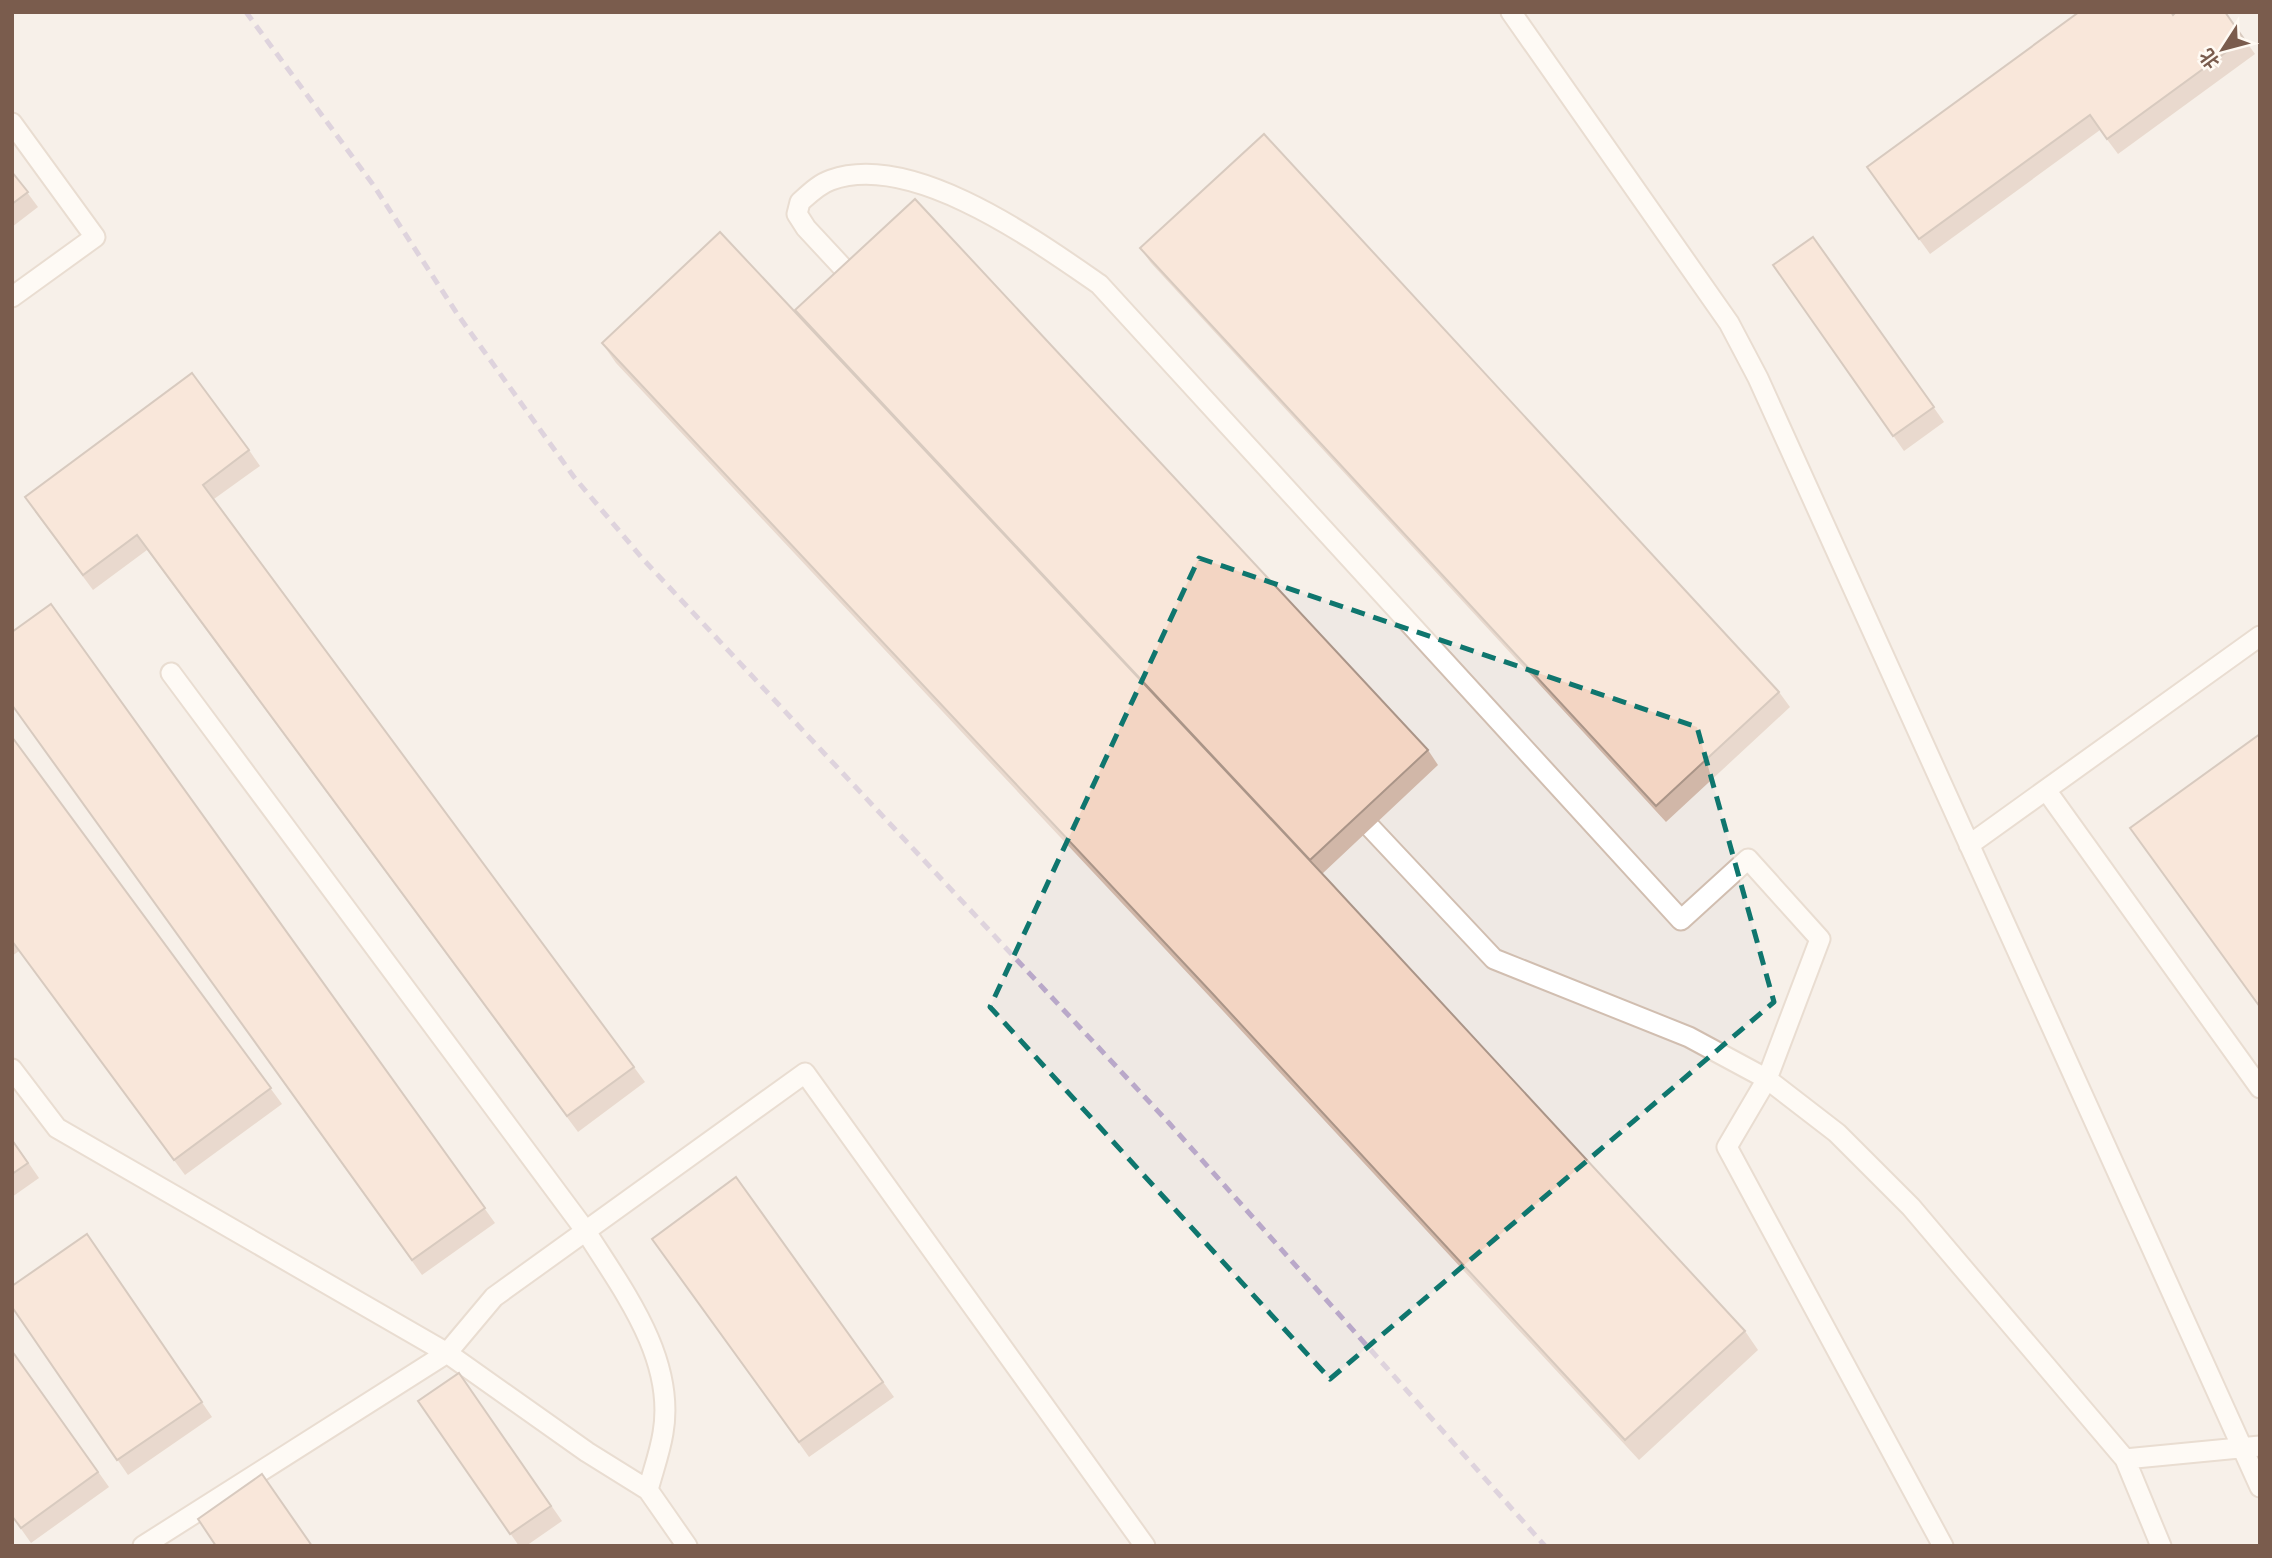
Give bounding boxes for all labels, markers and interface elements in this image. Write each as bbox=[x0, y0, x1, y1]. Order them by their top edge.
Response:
north arrow bbox=[2188, 14, 2258, 84]
text: 北 bbox=[2195, 45, 2224, 73]

